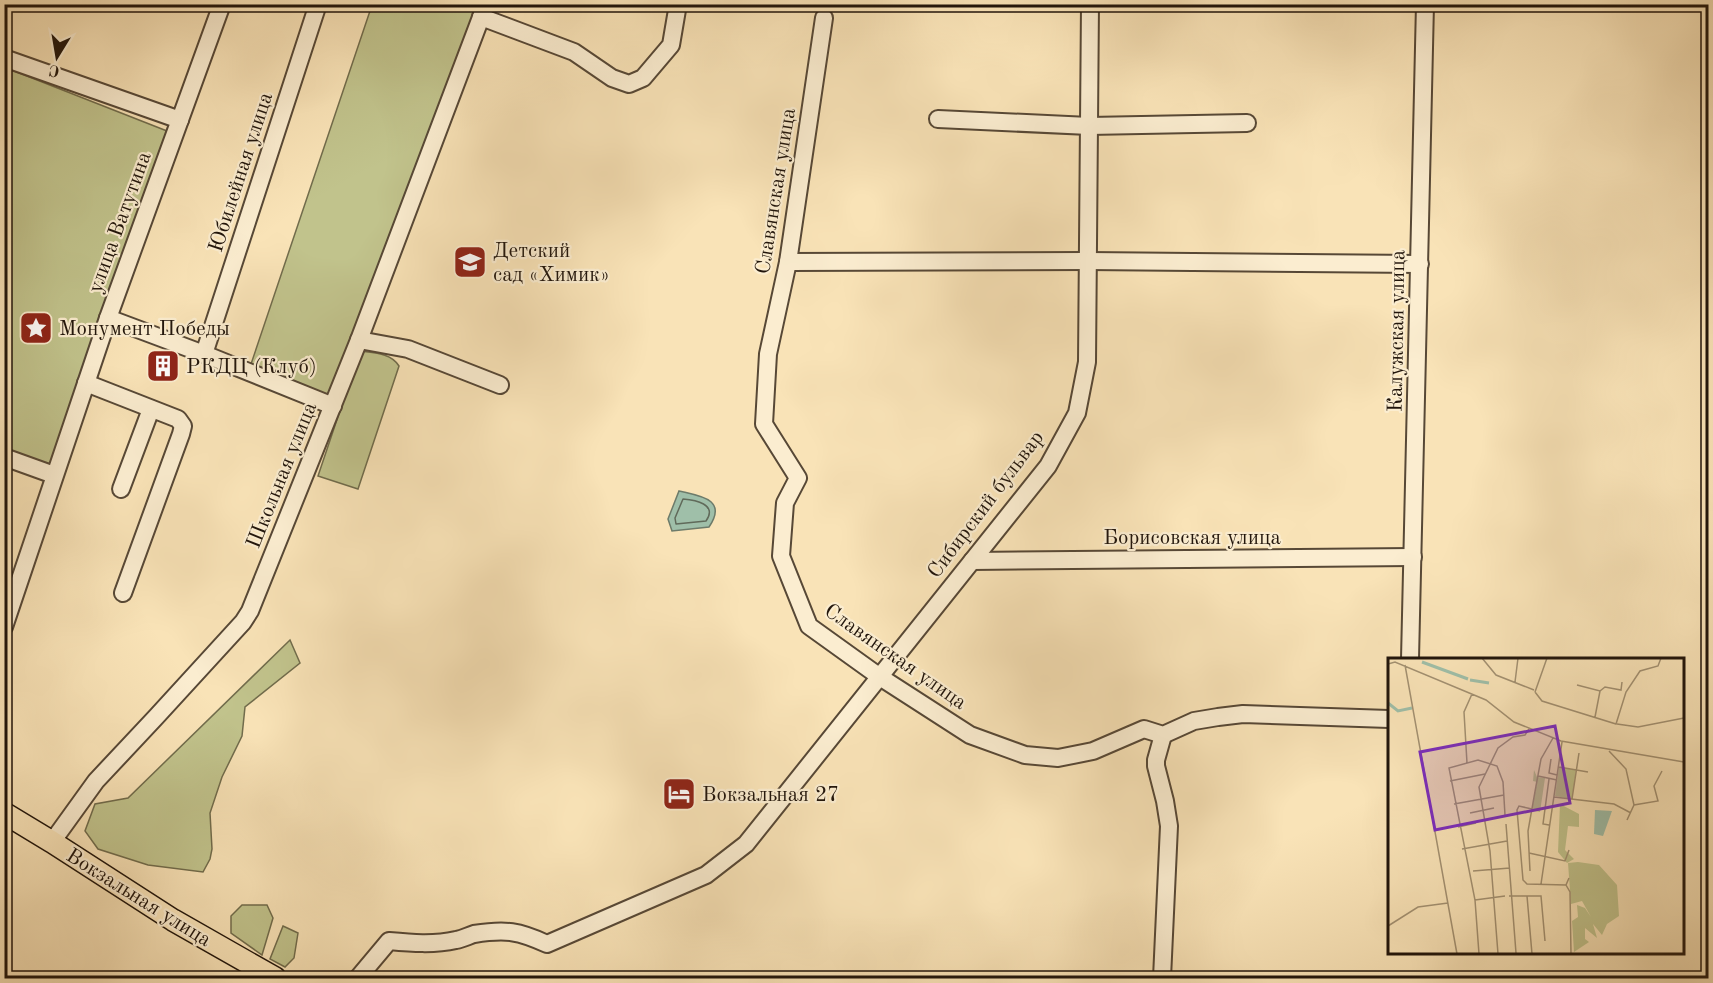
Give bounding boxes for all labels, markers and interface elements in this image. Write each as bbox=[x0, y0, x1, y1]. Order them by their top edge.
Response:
north arrow bbox=[27, 27, 87, 87]
text: С bbox=[48, 61, 61, 79]
street label: Юбилейная улица bbox=[206, 90, 277, 255]
street label: Славянская улица bbox=[753, 107, 800, 276]
street label: улица Ватутина bbox=[85, 149, 156, 296]
place label: Детский сад «Химик» bbox=[493, 241, 610, 286]
school or university icon: Детский сад «Химик» bbox=[452, 244, 488, 280]
street label: Калужская улица bbox=[1386, 250, 1409, 412]
place icon: Монумент Победы bbox=[18, 310, 54, 346]
place label: Монумент Победы bbox=[59, 319, 230, 340]
building icon: РКДЦ (Клуб) bbox=[145, 348, 181, 384]
place label: РКДЦ (Клуб) bbox=[186, 357, 317, 378]
street label: Школьная улица bbox=[243, 399, 321, 552]
street label: Сибирский бульвар bbox=[924, 427, 1048, 582]
street label: Борисовская улица bbox=[1103, 528, 1281, 549]
street label: Славянская улица bbox=[820, 600, 970, 714]
inset map bbox=[1388, 658, 1683, 953]
hotel icon: Вокзальная 27 bbox=[661, 776, 697, 812]
place label: Вокзальная 27 bbox=[702, 785, 839, 806]
street label: Вокзальная улица bbox=[62, 845, 214, 951]

